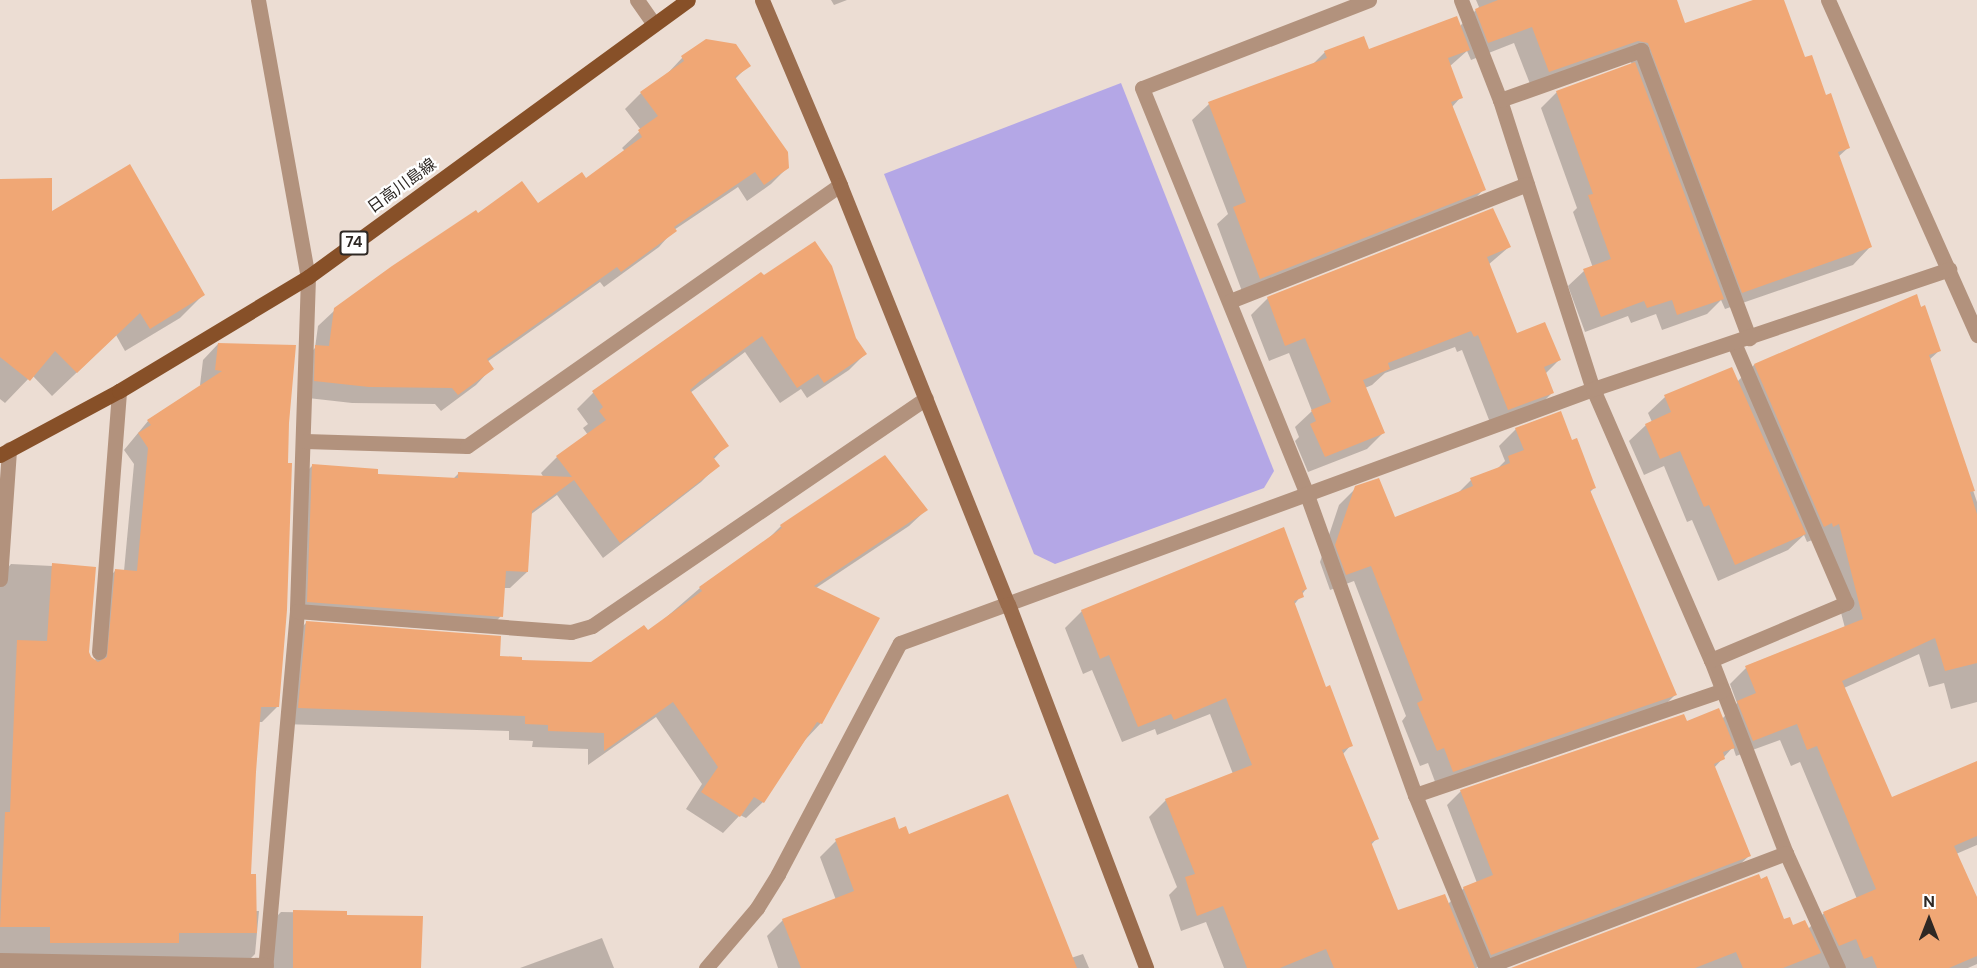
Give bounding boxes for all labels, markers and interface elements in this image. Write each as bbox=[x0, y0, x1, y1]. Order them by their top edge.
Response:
street label: 日高川島線 bbox=[364, 155, 440, 217]
road number: 74 bbox=[339, 231, 369, 255]
north arrow bbox=[1899, 890, 1959, 950]
text: N bbox=[1923, 891, 1935, 912]

